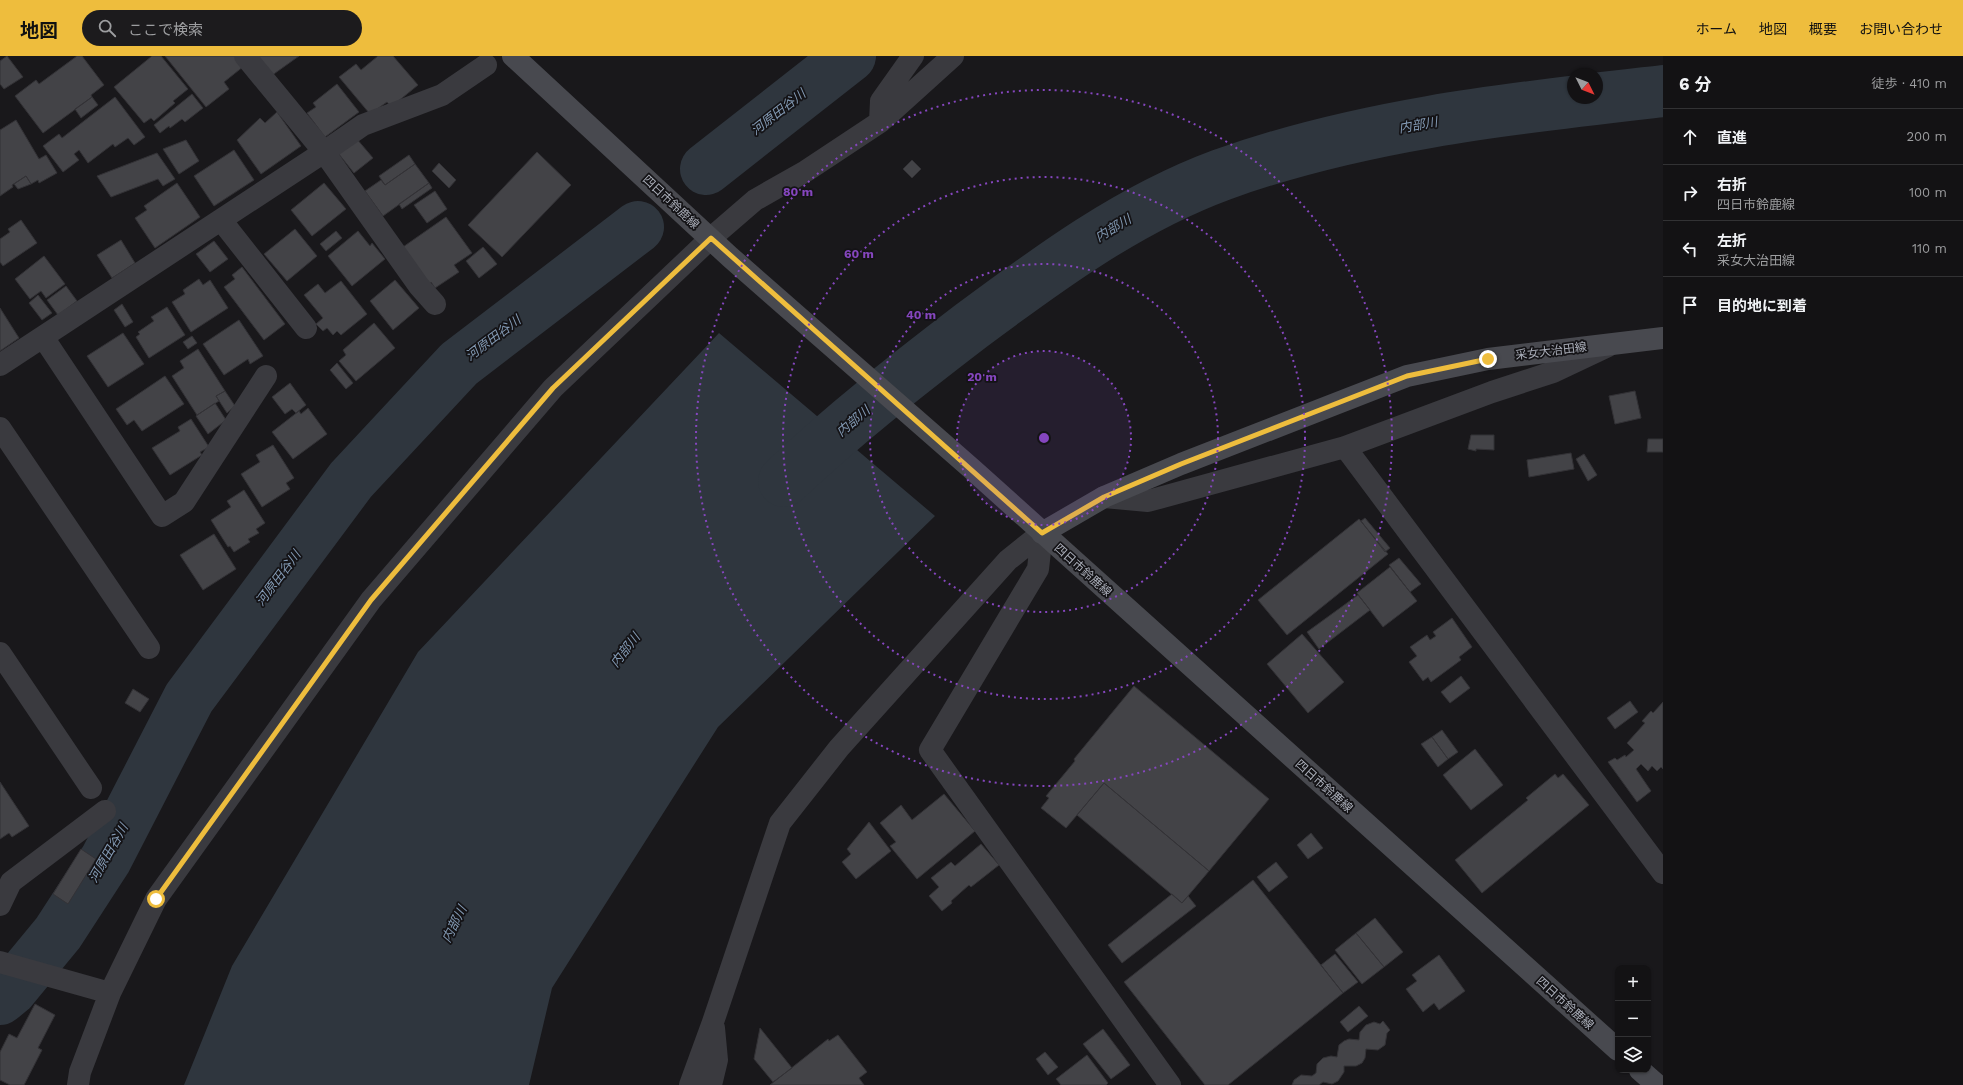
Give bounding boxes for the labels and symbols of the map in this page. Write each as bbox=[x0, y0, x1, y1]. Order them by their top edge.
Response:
north arrow bbox=[1567, 68, 1603, 104]
water label: 河原田谷川 bbox=[748, 85, 810, 138]
water label: 内部川 bbox=[1397, 114, 1440, 136]
street label: 四日市鈴鹿線 bbox=[640, 172, 702, 232]
text: 80 m bbox=[783, 185, 813, 199]
water label: 内部川 bbox=[1092, 211, 1135, 244]
text: 60 m bbox=[844, 247, 874, 261]
text: 40 m bbox=[906, 308, 936, 322]
water label: 河原田谷川 bbox=[463, 311, 525, 364]
street label: 采女大治田線 bbox=[1514, 340, 1588, 362]
route end bbox=[1479, 350, 1497, 368]
text: 20 m bbox=[967, 370, 997, 384]
water label: 内部川 bbox=[833, 401, 874, 439]
centre of rings bbox=[1037, 431, 1051, 445]
street label: 四日市鈴鹿線 bbox=[1052, 541, 1114, 599]
water label: 河原田谷川 bbox=[252, 546, 305, 608]
water label: 内部川 bbox=[607, 628, 644, 670]
street label: 四日市鈴鹿線 bbox=[1293, 757, 1355, 815]
water label: 河原田谷川 bbox=[85, 819, 132, 885]
route start bbox=[147, 890, 165, 908]
water label: 内部川 bbox=[438, 901, 470, 945]
street label: 四日市鈴鹿線 bbox=[1534, 974, 1596, 1032]

